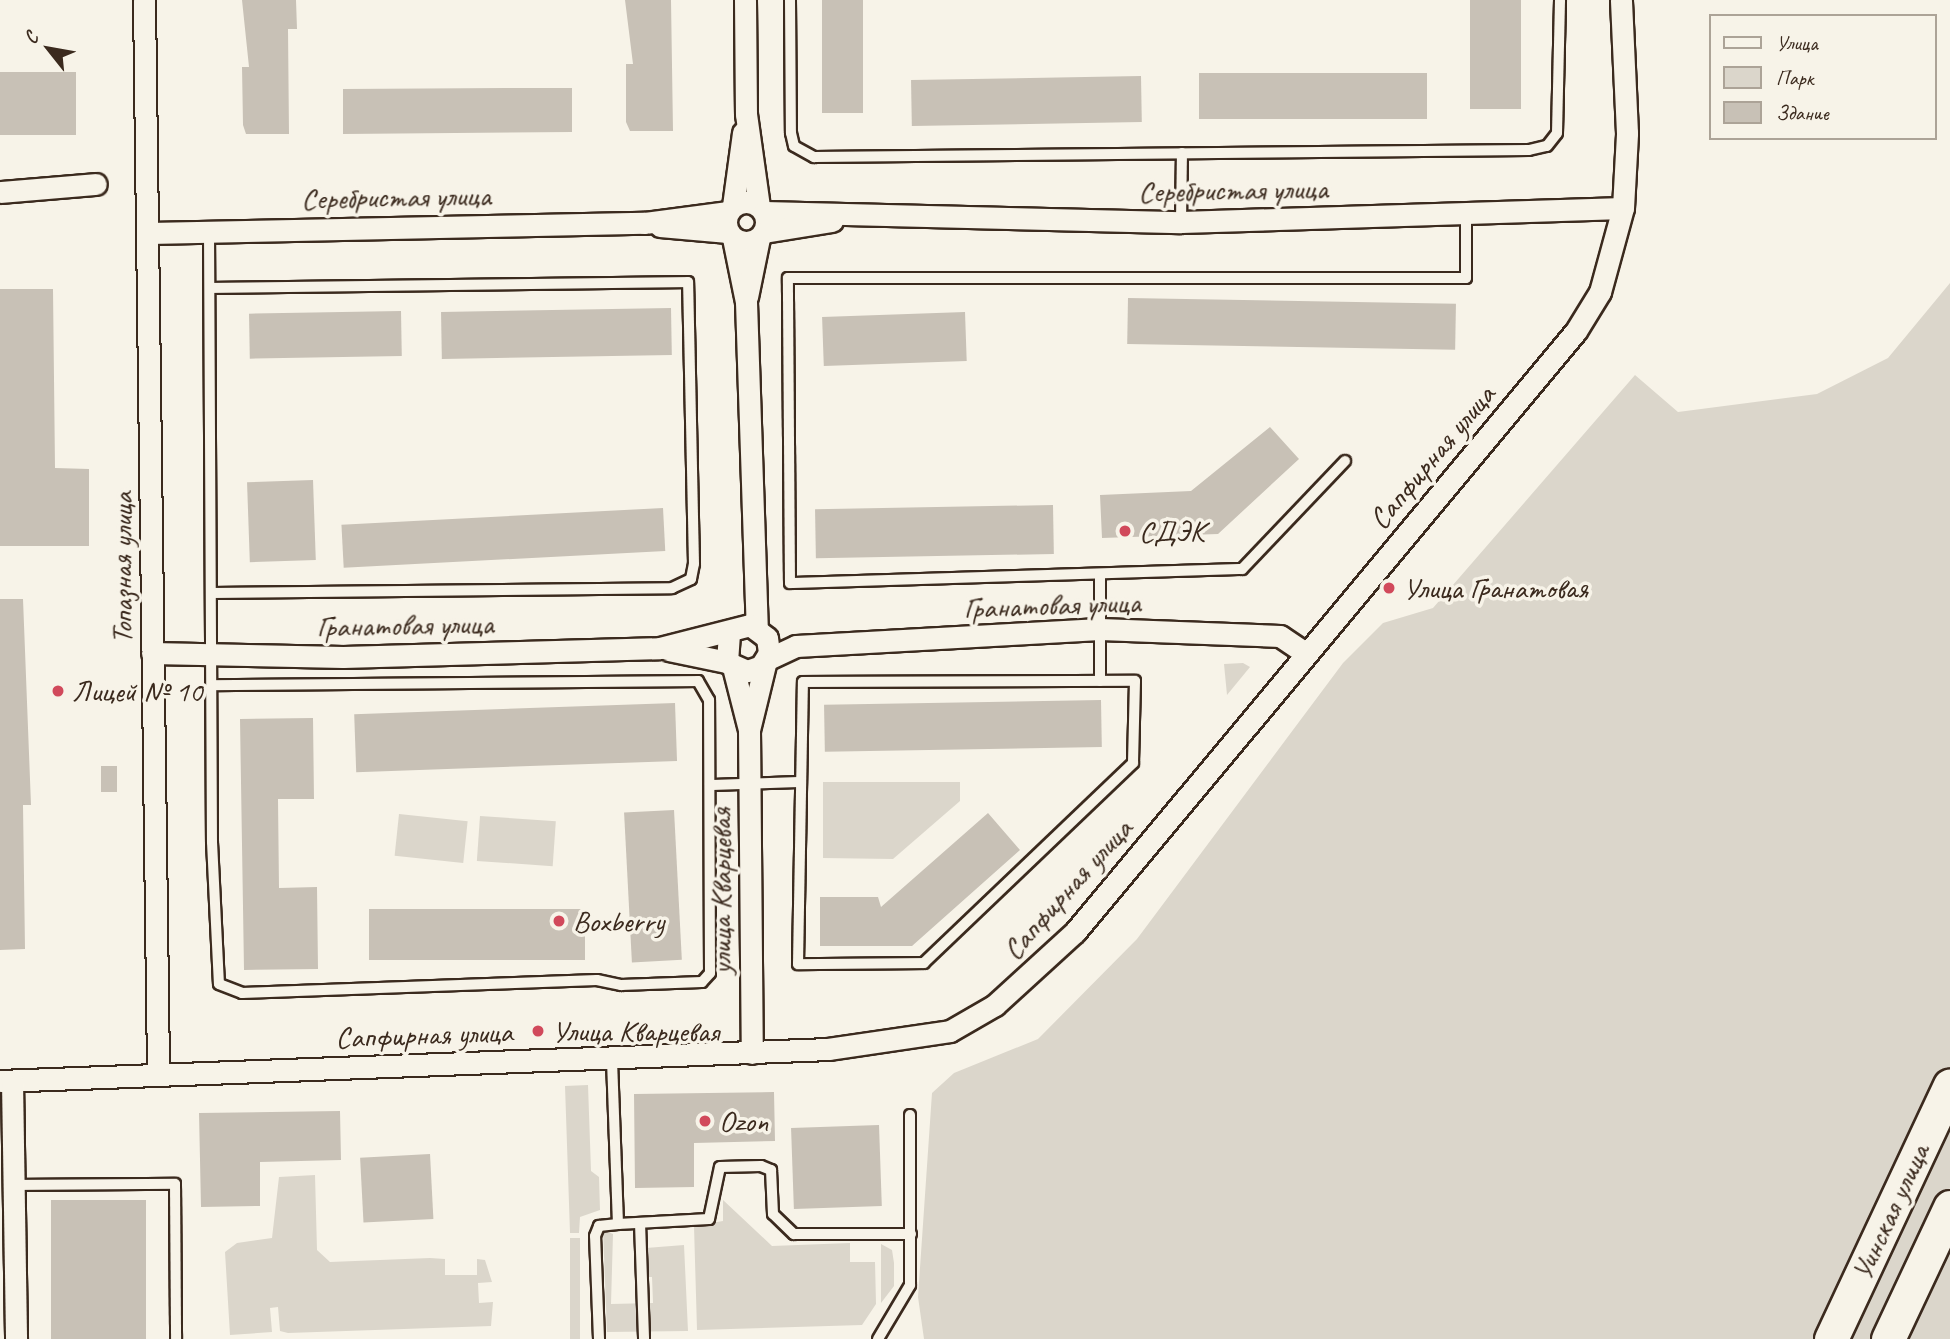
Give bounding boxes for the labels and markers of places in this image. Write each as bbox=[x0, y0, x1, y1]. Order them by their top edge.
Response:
place label: СДЭК bbox=[1139, 513, 1205, 549]
marker: СДЭК bbox=[1117, 523, 1133, 539]
place label: Улица Гранатовая bbox=[1403, 570, 1585, 606]
marker: Улица Гранатовая bbox=[1381, 580, 1397, 596]
place label: Лицей № 10 bbox=[72, 673, 202, 709]
marker: Лицей № 10 bbox=[50, 683, 66, 699]
place label: Boxberry bbox=[573, 903, 664, 939]
marker: Boxberry bbox=[551, 913, 567, 929]
place label: Улица Кварцевая bbox=[552, 1013, 721, 1049]
marker: Улица Кварцевая bbox=[530, 1023, 546, 1039]
place label: Ozon bbox=[719, 1103, 768, 1139]
marker: Ozon bbox=[697, 1113, 713, 1129]

